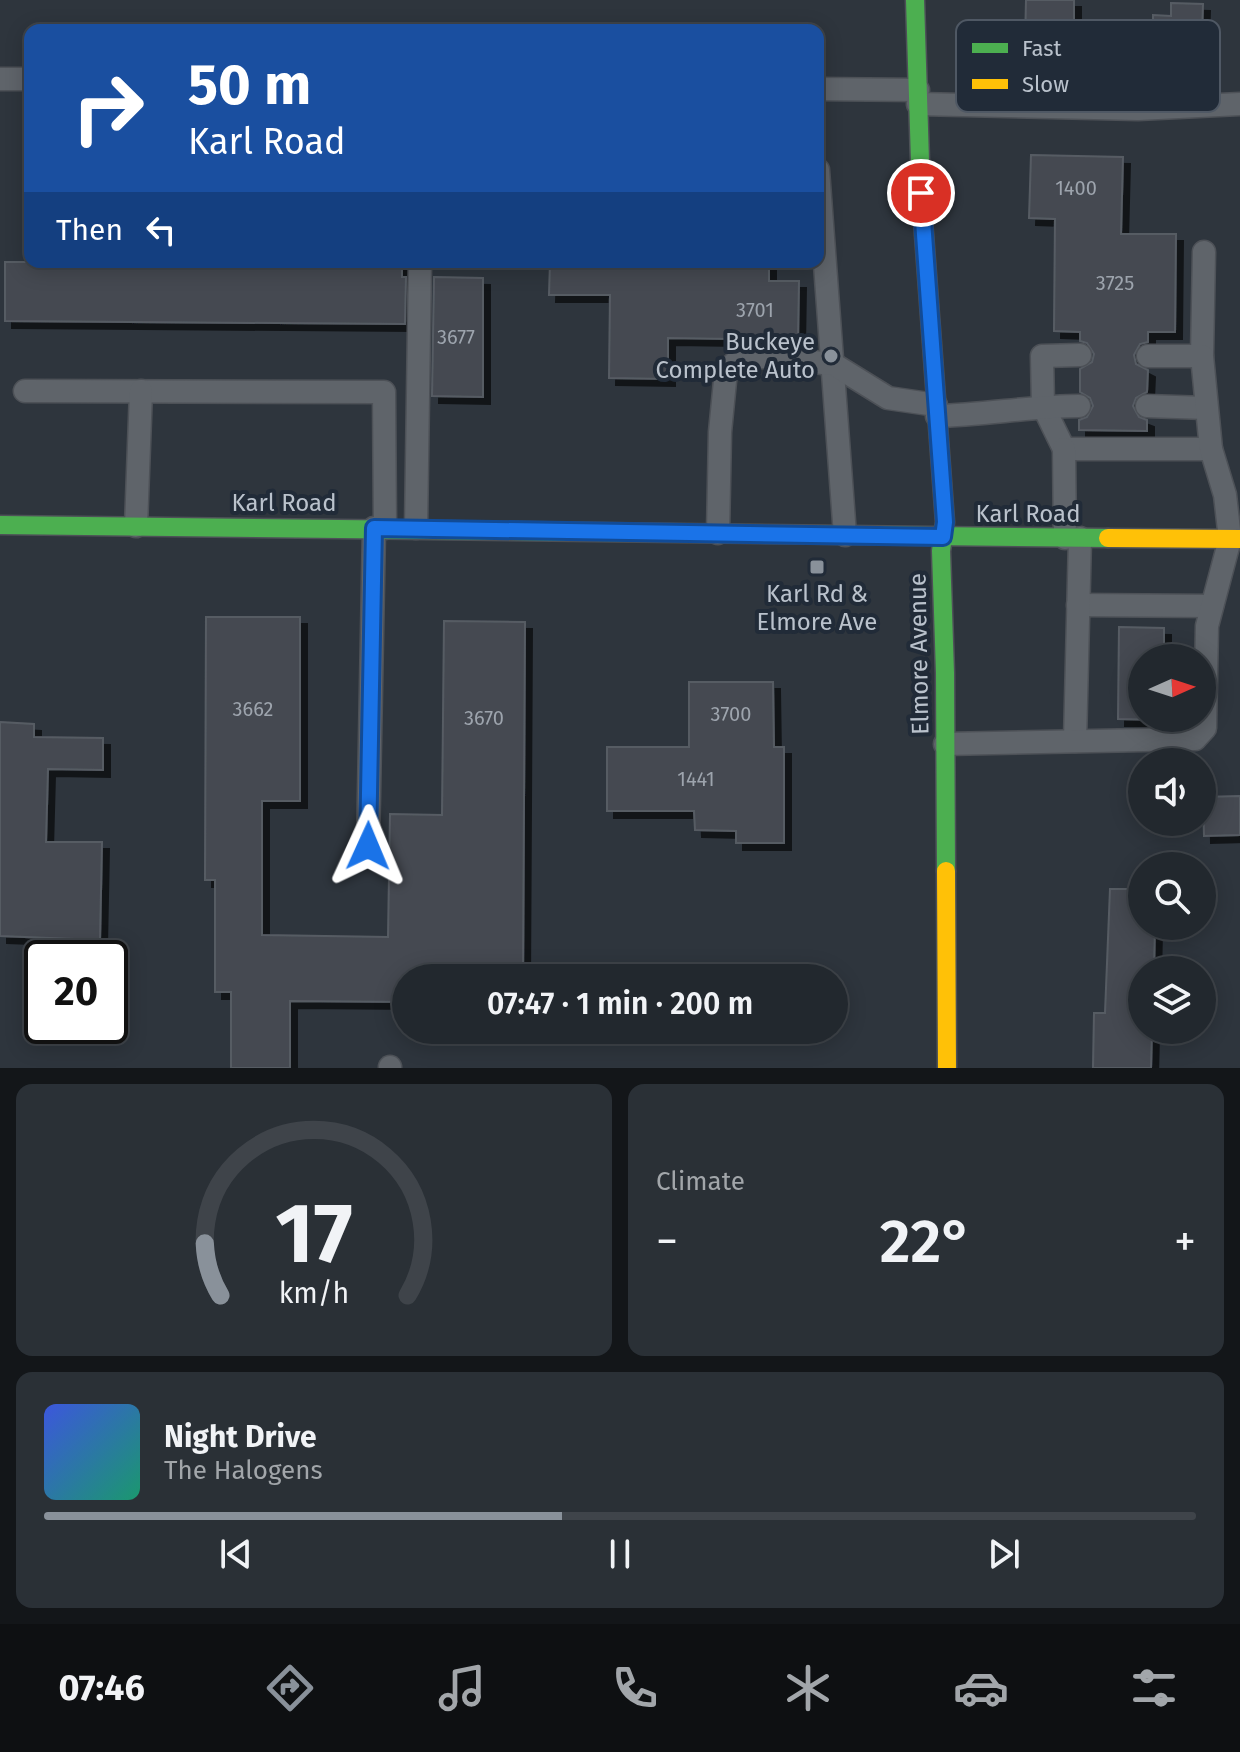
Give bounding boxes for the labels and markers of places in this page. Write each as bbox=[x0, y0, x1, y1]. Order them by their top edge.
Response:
pin bbox=[887, 159, 955, 227]
place label: Buckeye Complete Auto bbox=[655, 328, 815, 384]
marker: Buckeye Complete Auto bbox=[822, 347, 840, 365]
marker: Karl Rd & Elmore Ave bbox=[808, 558, 826, 576]
place label: Karl Rd & Elmore Ave bbox=[757, 580, 877, 636]

